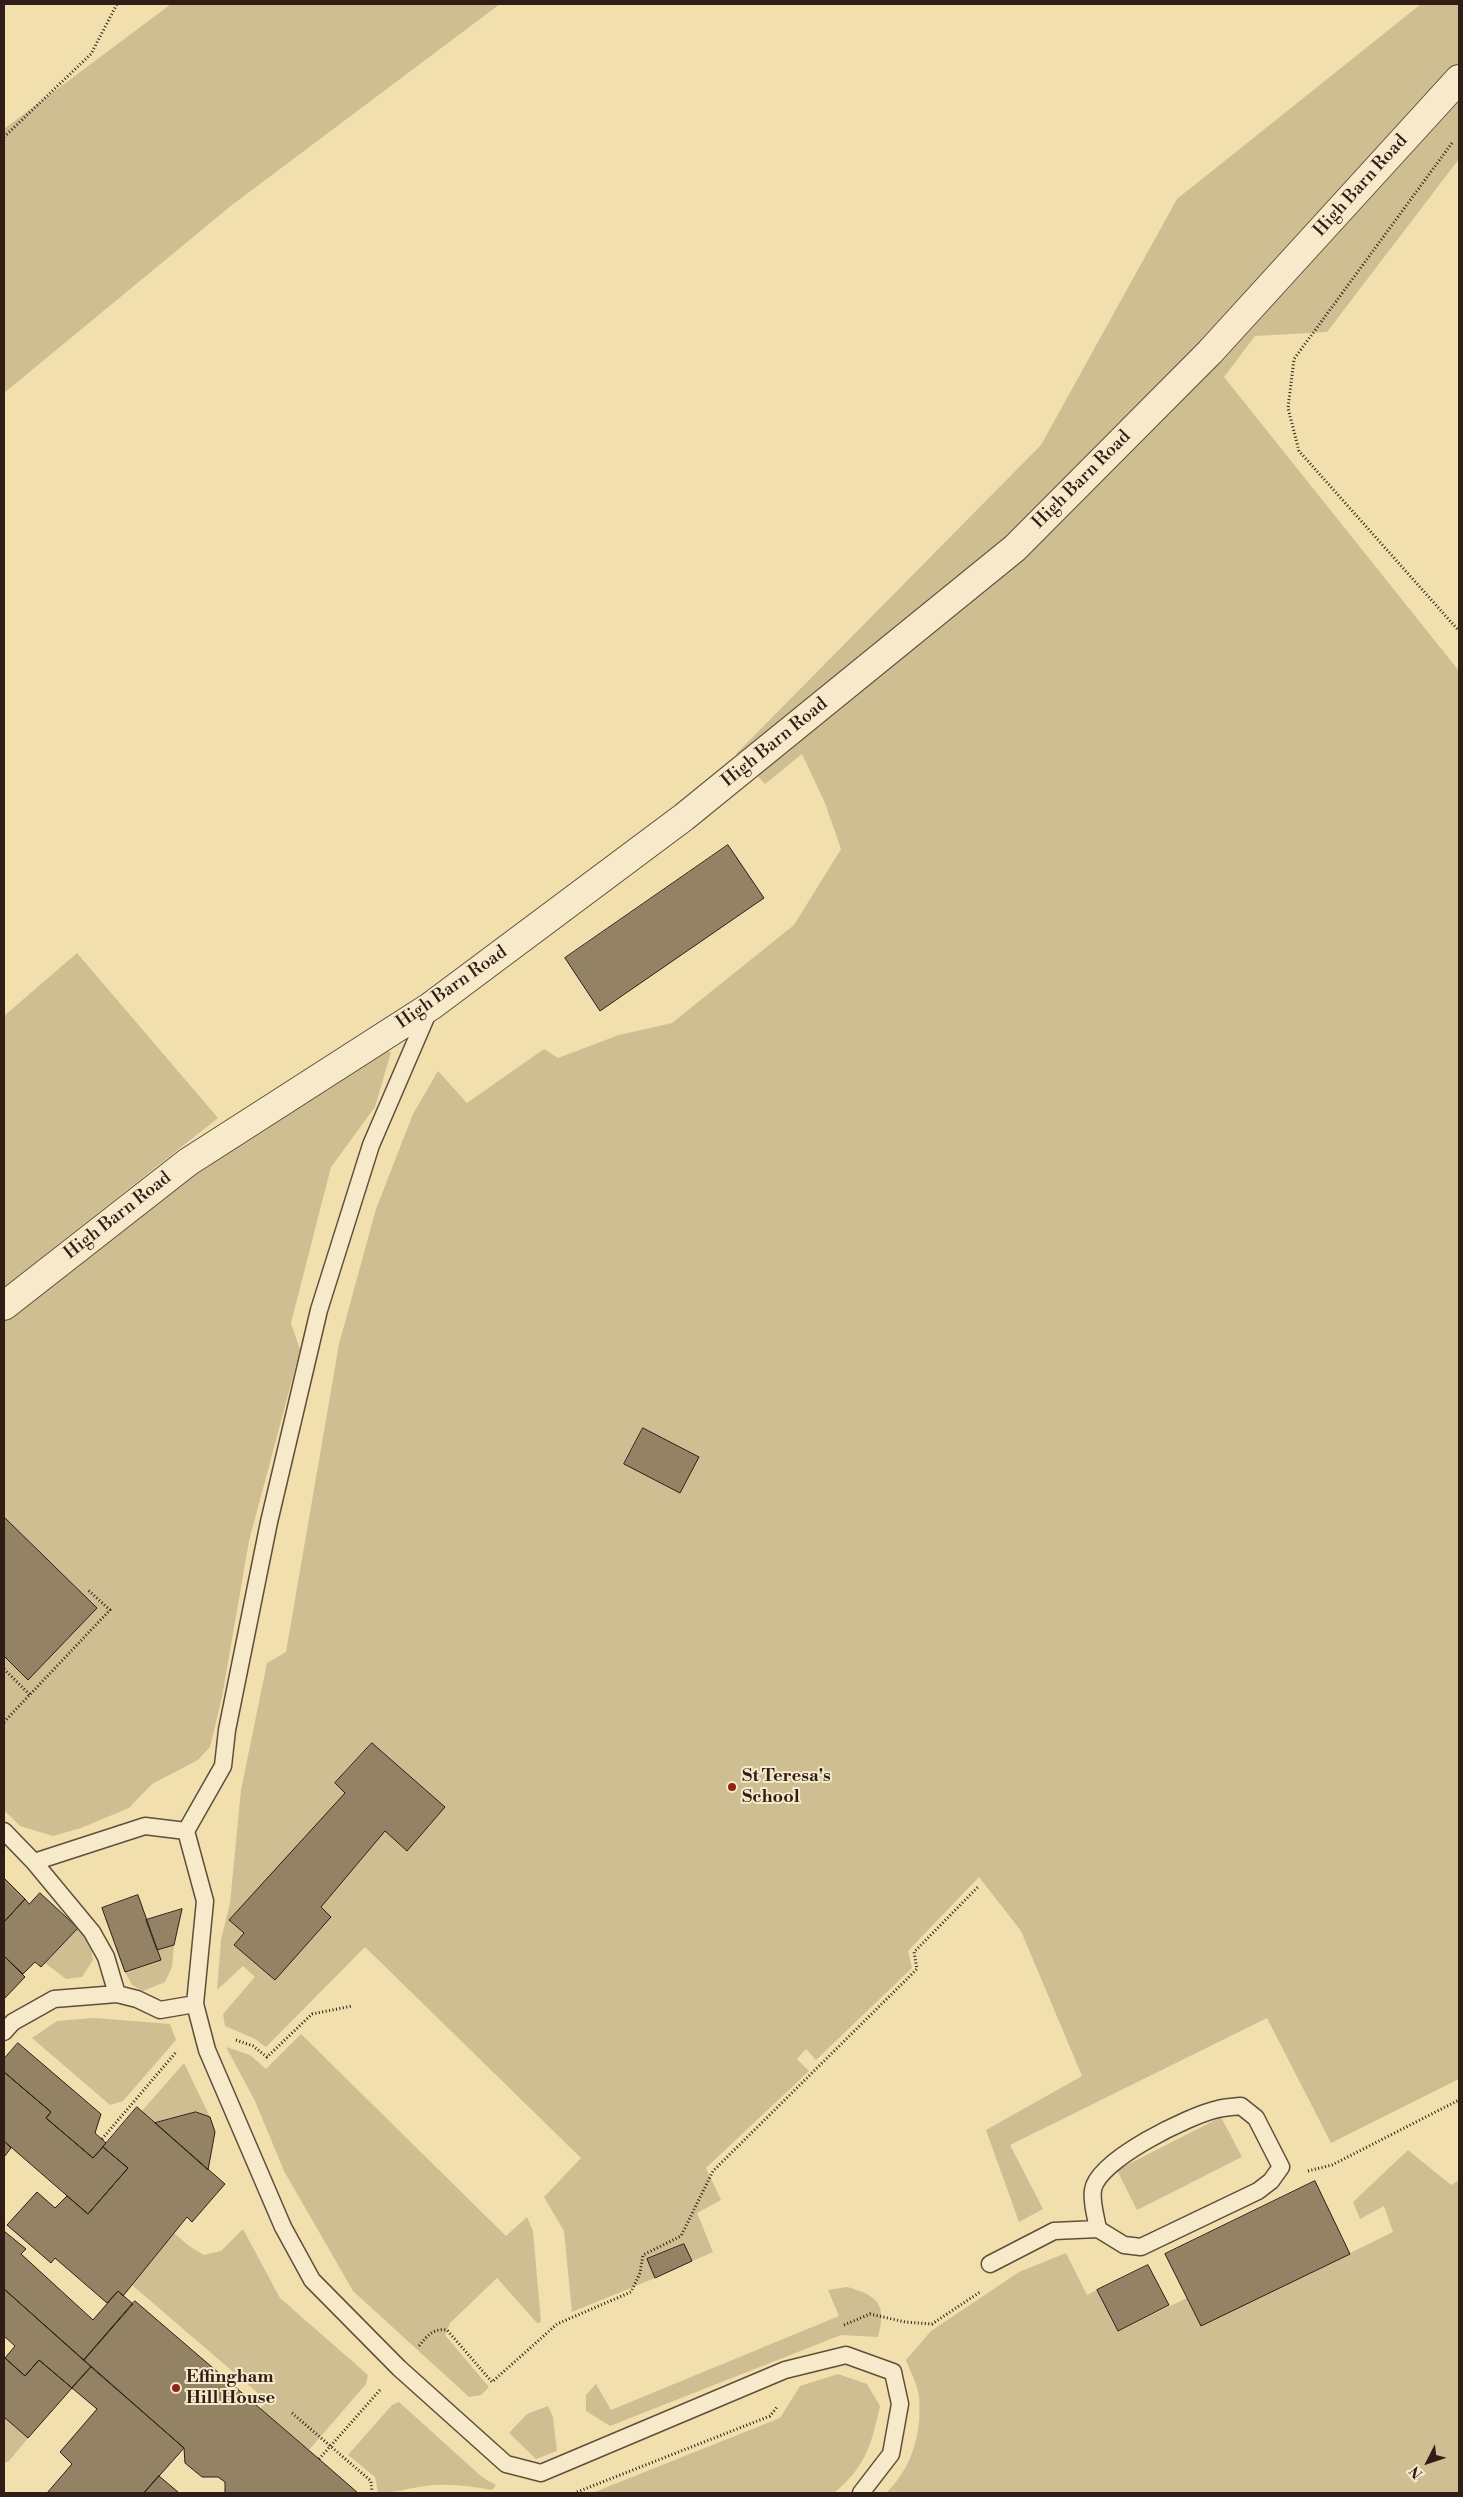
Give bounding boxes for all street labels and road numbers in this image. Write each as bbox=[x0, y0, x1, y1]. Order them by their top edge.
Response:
street label: High Barn Road bbox=[1309, 130, 1413, 242]
street label: High Barn Road bbox=[1028, 426, 1136, 534]
street label: High Barn Road bbox=[718, 694, 832, 792]
street label: High Barn Road bbox=[393, 942, 511, 1034]
street label: High Barn Road bbox=[60, 1167, 176, 1265]

